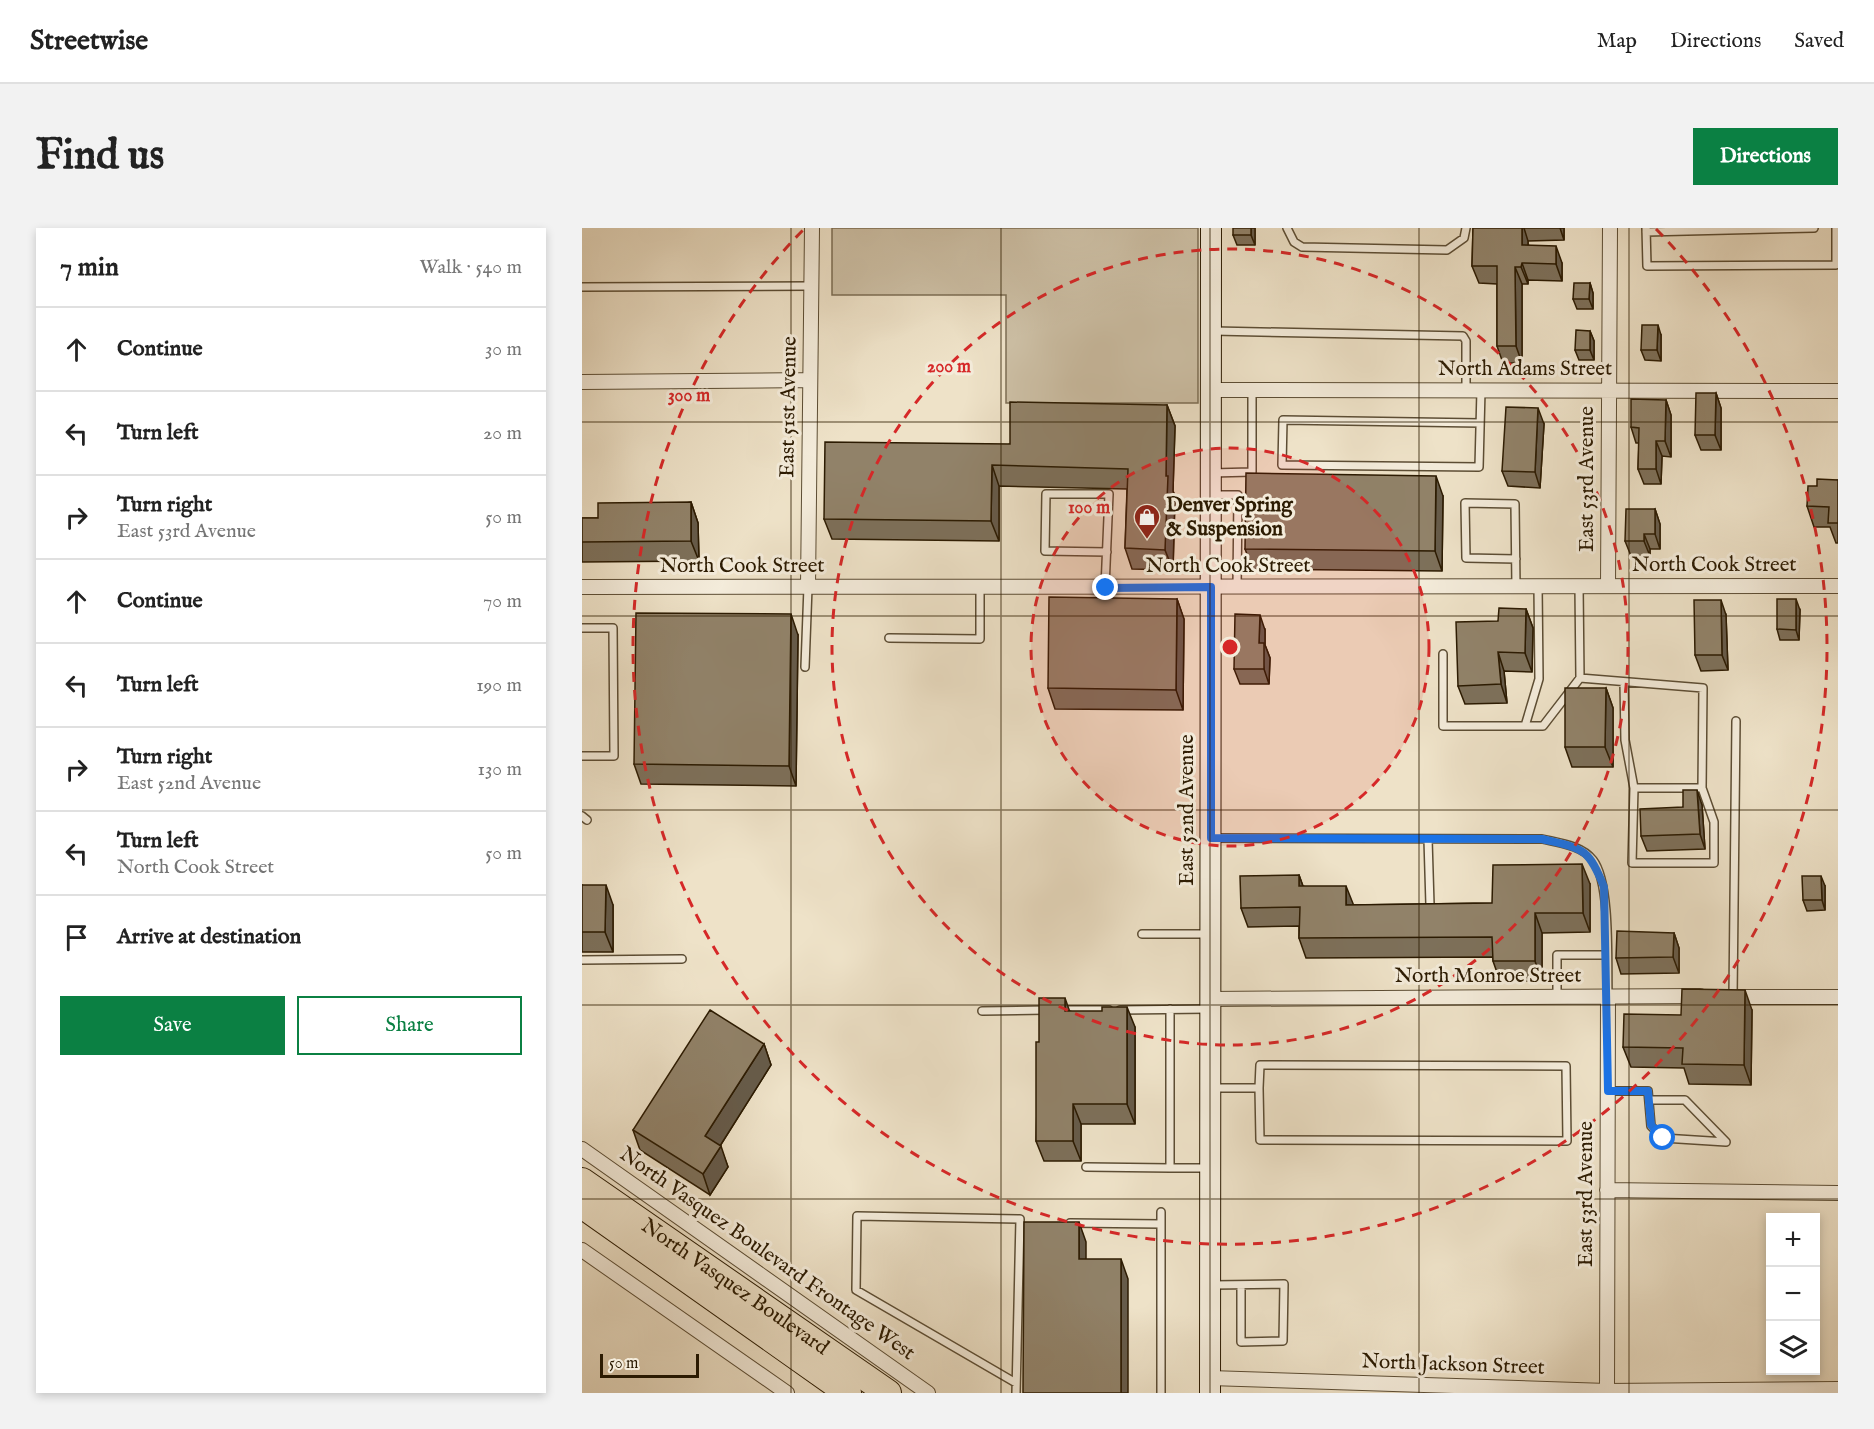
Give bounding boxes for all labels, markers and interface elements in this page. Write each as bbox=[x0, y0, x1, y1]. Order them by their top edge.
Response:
text: Streetwise bbox=[30, 24, 148, 59]
text: Map bbox=[1597, 28, 1637, 55]
text: Directions bbox=[1670, 28, 1761, 55]
text: Saved bbox=[1794, 28, 1844, 55]
button: Directions bbox=[1693, 128, 1838, 185]
text: Find us bbox=[36, 130, 164, 183]
text: 7 min bbox=[60, 251, 119, 284]
text: Walk · 540 m bbox=[420, 255, 522, 280]
icon: ahead bbox=[60, 333, 93, 366]
text: Continue bbox=[117, 335, 203, 363]
street label: East 51st Avenue bbox=[774, 336, 804, 478]
text: 30 m bbox=[485, 337, 522, 362]
text: 200 m bbox=[927, 356, 971, 379]
street label: North Adams Street bbox=[1438, 356, 1612, 383]
text: 300 m bbox=[668, 385, 710, 408]
street label: East 53rd Avenue bbox=[1574, 406, 1601, 552]
icon: left bbox=[60, 417, 93, 450]
text: Turn left bbox=[117, 419, 199, 447]
text: 20 m bbox=[483, 421, 522, 446]
text: Turn right bbox=[117, 491, 212, 519]
place label: Denver Spring & Suspension bbox=[1166, 492, 1293, 543]
text: 100 m bbox=[1068, 497, 1110, 520]
icon: right bbox=[60, 501, 93, 534]
shop icon: Denver Spring & Suspension bbox=[1132, 502, 1162, 540]
text: 50 m bbox=[485, 505, 522, 530]
text: East 53rd Avenue bbox=[117, 519, 256, 544]
street label: North Cook Street bbox=[1631, 552, 1797, 579]
street label: North Cook Street bbox=[659, 553, 825, 580]
street label: North Cook Street bbox=[1145, 553, 1311, 580]
route end bbox=[1092, 574, 1118, 600]
icon: ahead bbox=[60, 585, 93, 618]
text: Continue bbox=[117, 587, 203, 615]
text: 70 m bbox=[483, 589, 522, 614]
centre of rings bbox=[1220, 637, 1240, 657]
icon: left bbox=[60, 669, 93, 702]
text: Turn left bbox=[117, 671, 199, 699]
text: 190 m bbox=[476, 673, 522, 698]
street label: East 52nd Avenue bbox=[1174, 734, 1201, 886]
text: Turn right bbox=[117, 743, 212, 771]
icon: right bbox=[60, 753, 93, 786]
text: 130 m bbox=[477, 757, 522, 782]
text: East 52nd Avenue bbox=[117, 771, 261, 796]
text: Turn left bbox=[117, 827, 199, 855]
icon: left bbox=[60, 837, 93, 870]
text: 50 m bbox=[485, 841, 522, 866]
text: North Cook Street bbox=[117, 855, 274, 880]
icon: arrive bbox=[60, 921, 93, 954]
text: Arrive at destination bbox=[117, 923, 301, 951]
street label: North Monroe Street bbox=[1395, 963, 1581, 990]
button: Save bbox=[60, 996, 285, 1055]
button: Share bbox=[297, 996, 522, 1055]
street label: East 53rd Avenue bbox=[1573, 1121, 1600, 1267]
route start bbox=[1649, 1124, 1675, 1150]
street label: North Vasquez Boulevard Frontage West bbox=[614, 1142, 920, 1366]
street label: North Vasquez Boulevard bbox=[637, 1213, 833, 1361]
map controls bbox=[1766, 1213, 1820, 1375]
button: + bbox=[1766, 1213, 1820, 1267]
button: − bbox=[1766, 1267, 1820, 1321]
button: layers bbox=[1766, 1321, 1820, 1375]
street label: North Jackson Street bbox=[1361, 1348, 1545, 1382]
scale bar bbox=[600, 1351, 699, 1378]
text: 50 m bbox=[609, 1354, 638, 1374]

